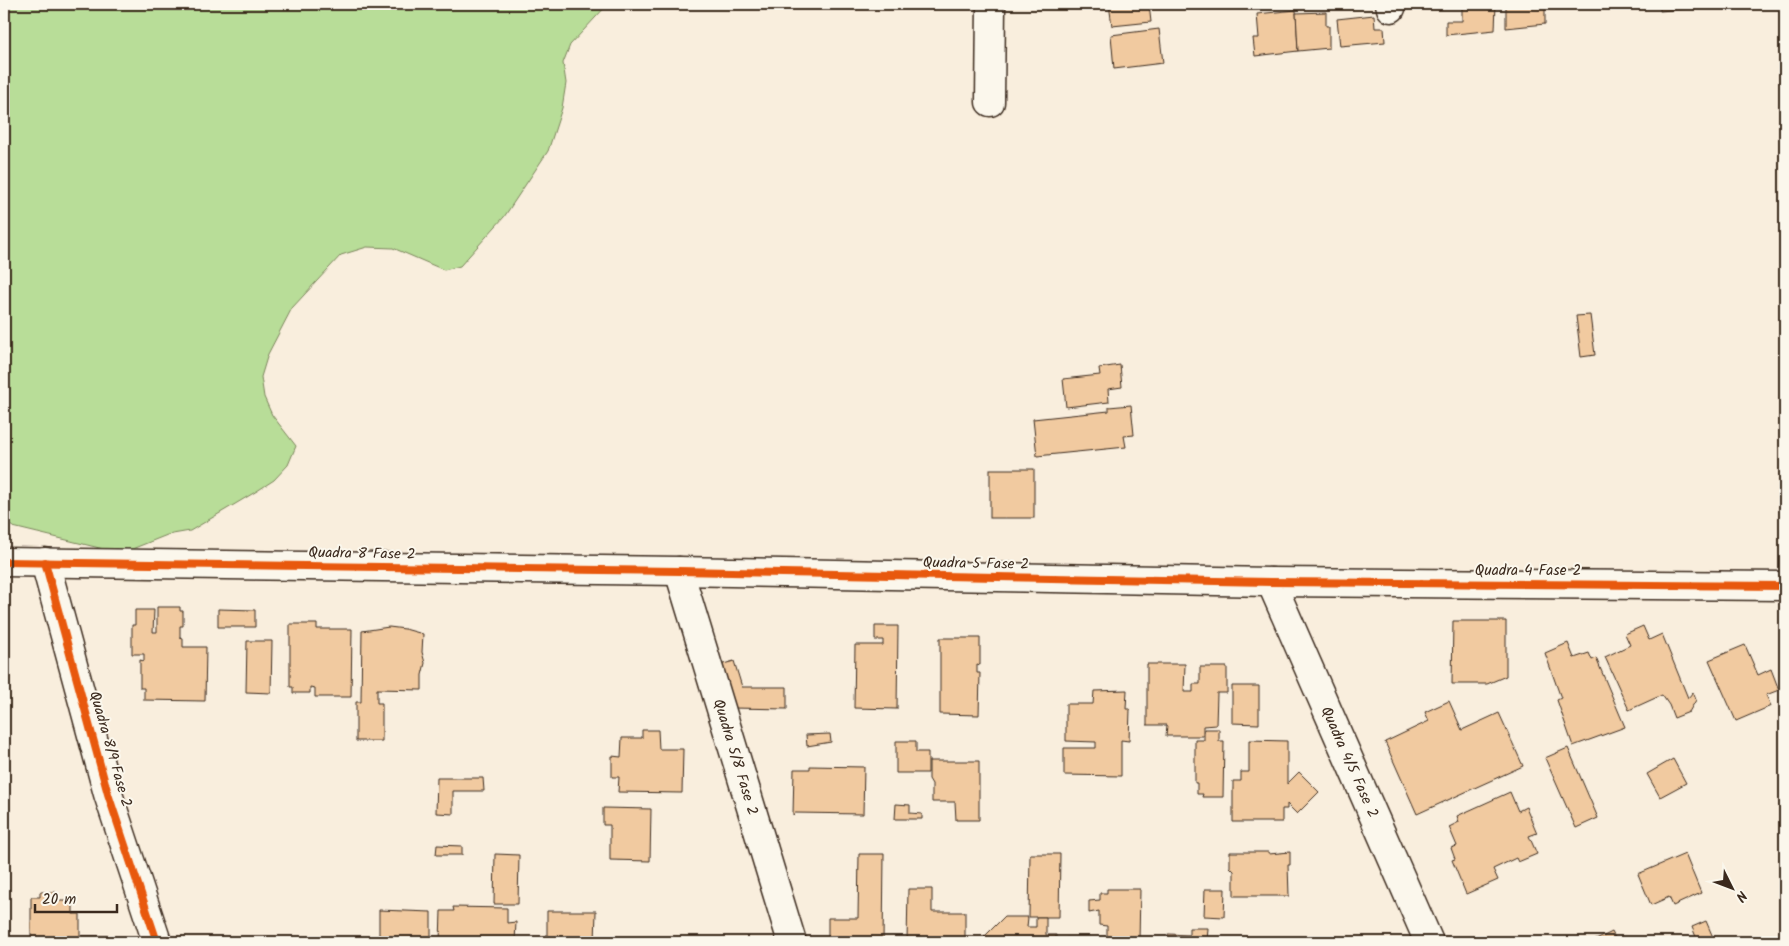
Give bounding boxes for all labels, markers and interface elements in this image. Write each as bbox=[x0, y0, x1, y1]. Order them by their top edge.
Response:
street label: Quadra 8 Fase 2 bbox=[308, 541, 416, 567]
street label: Quadra 5 Fase 2 bbox=[923, 551, 1029, 577]
street label: Quadra 4 Fase 2 bbox=[1475, 559, 1581, 583]
street label: Quadra 8/9 Fase 2 bbox=[82, 688, 138, 810]
street label: Quadra 5/8 Fase 2 bbox=[706, 696, 764, 818]
street label: Quadra 4/5 Fase 2 bbox=[1314, 703, 1384, 822]
north arrow bbox=[1706, 864, 1756, 914]
scale bar bbox=[35, 881, 118, 913]
text: N bbox=[1730, 885, 1752, 907]
text: 20 m bbox=[42, 888, 76, 912]

